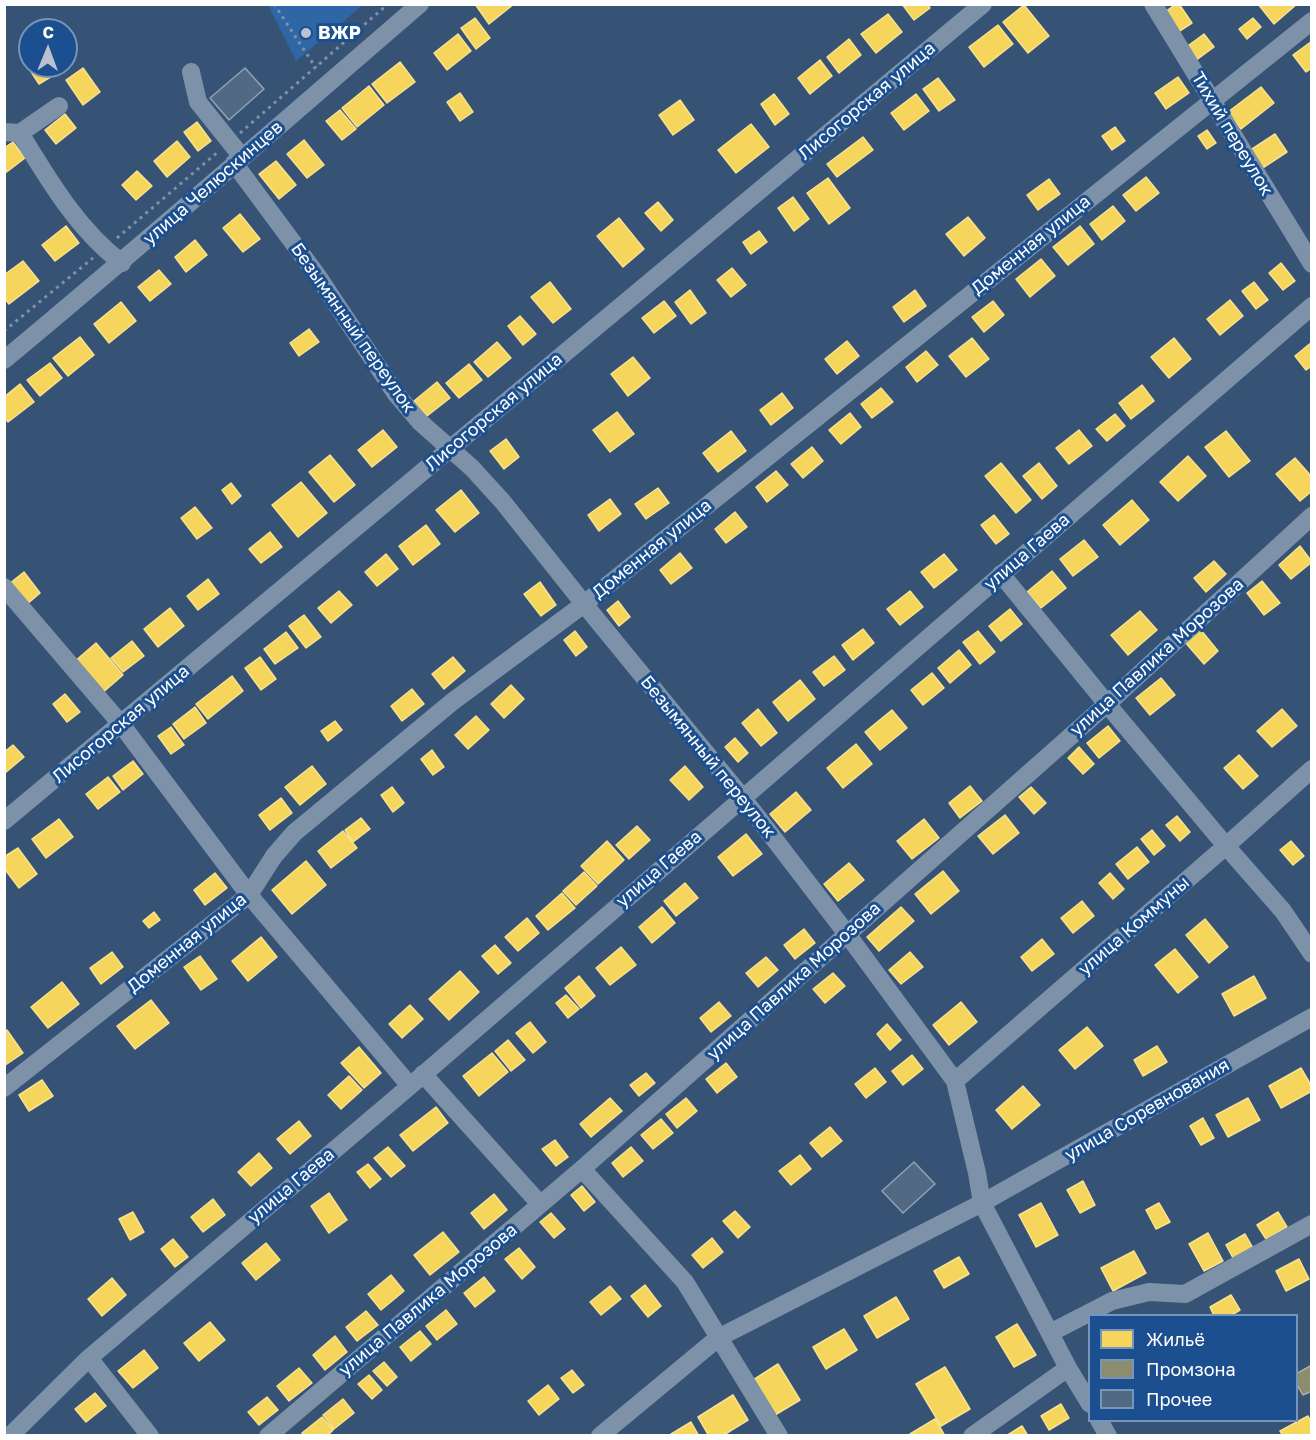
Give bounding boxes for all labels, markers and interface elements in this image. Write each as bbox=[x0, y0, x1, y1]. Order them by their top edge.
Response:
north arrow bbox=[18, 18, 78, 78]
text: С bbox=[42, 22, 54, 42]
place label: ВЖР bbox=[318, 22, 361, 44]
marker: ВЖР bbox=[299, 26, 313, 40]
street label: Лисогорская улица bbox=[794, 37, 940, 165]
street label: Тихий переулок bbox=[1187, 68, 1277, 200]
street label: улица Челюскинцев bbox=[139, 116, 287, 250]
street label: Доменная улица bbox=[967, 190, 1095, 300]
street label: Безымянный переулок bbox=[286, 239, 420, 417]
street label: Лисогорская улица bbox=[421, 348, 567, 476]
street label: Доменная улица bbox=[588, 494, 716, 604]
street label: улица Гаева bbox=[980, 509, 1074, 595]
street label: улица Павлика Морозова bbox=[1066, 573, 1248, 741]
street label: Лисогорская улица bbox=[48, 660, 194, 788]
street label: Безымянный переулок bbox=[636, 671, 780, 843]
street label: улица Гаева bbox=[612, 826, 706, 912]
street label: улица Коммуны bbox=[1074, 872, 1194, 980]
street label: Доменная улица bbox=[123, 888, 251, 998]
street label: улица Павлика Морозова bbox=[703, 897, 885, 1065]
street label: улица Соревнования bbox=[1061, 1054, 1233, 1166]
street label: улица Гаева bbox=[243, 1144, 339, 1228]
street label: улица Павлика Морозова bbox=[334, 1219, 522, 1381]
legend bbox=[1088, 1314, 1298, 1422]
text: Жильё bbox=[1146, 1328, 1205, 1350]
text: Промзона bbox=[1146, 1358, 1236, 1380]
text: Прочее bbox=[1146, 1388, 1212, 1410]

